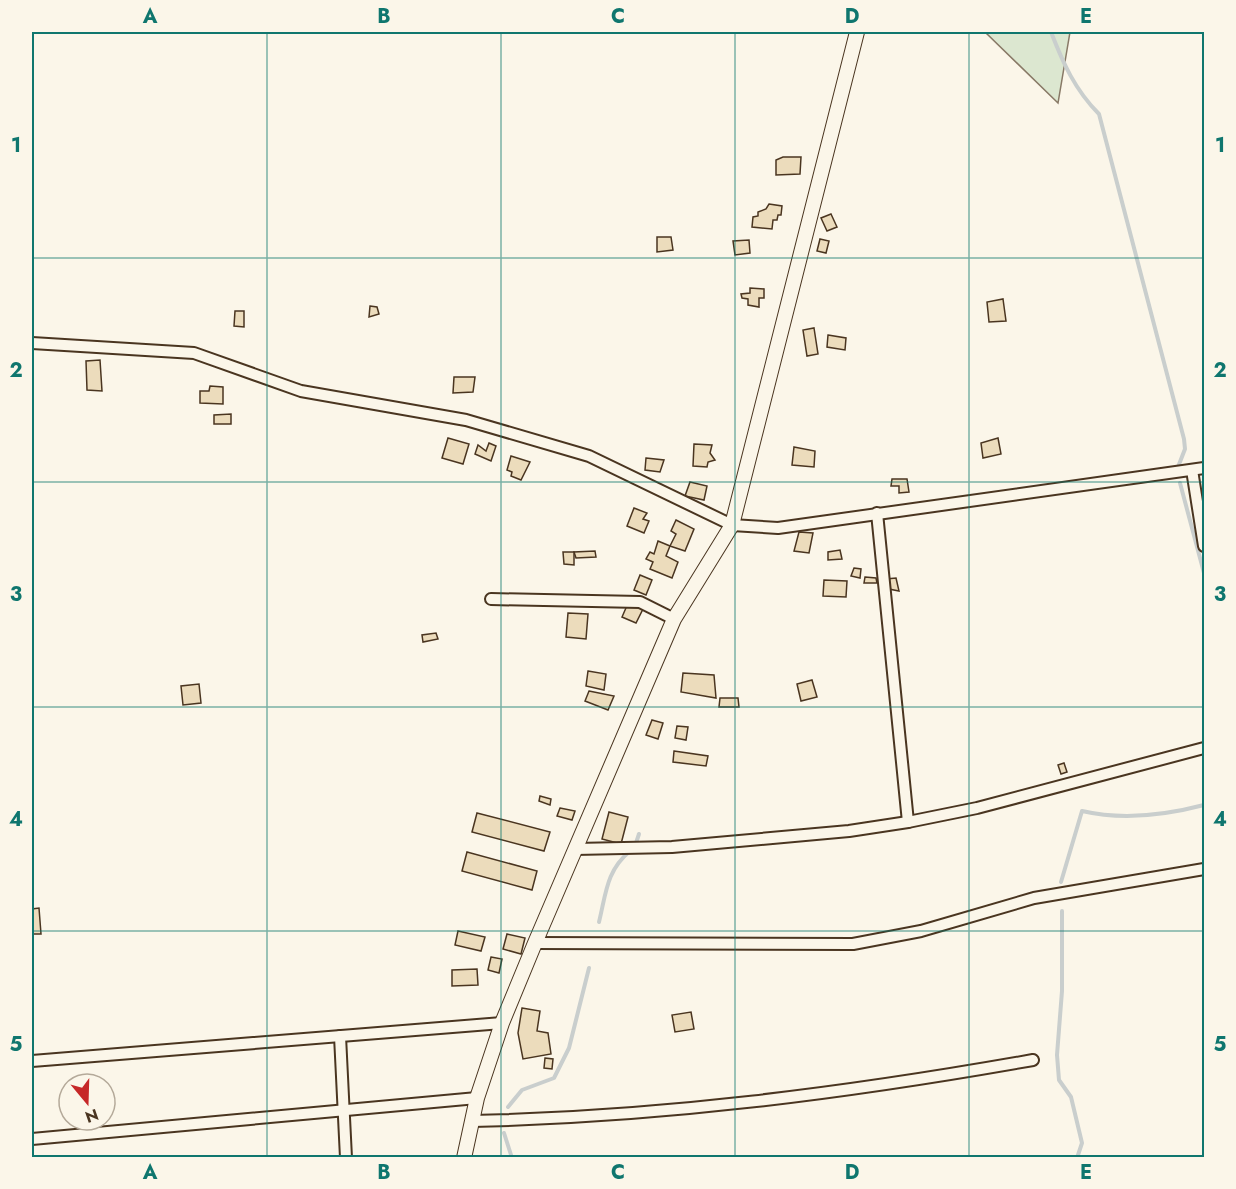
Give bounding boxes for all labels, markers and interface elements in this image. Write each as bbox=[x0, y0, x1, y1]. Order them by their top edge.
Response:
text: A bbox=[142, 2, 158, 31]
text: B bbox=[377, 2, 391, 31]
text: C bbox=[611, 2, 625, 31]
text: D bbox=[845, 2, 859, 31]
text: E bbox=[1080, 2, 1092, 31]
text: 1 bbox=[11, 131, 21, 160]
text: 1 bbox=[1215, 131, 1225, 160]
text: 2 bbox=[9, 356, 23, 385]
text: 2 bbox=[1213, 356, 1227, 385]
text: 3 bbox=[10, 580, 22, 609]
text: 3 bbox=[1214, 580, 1226, 609]
text: 4 bbox=[9, 805, 23, 834]
text: 4 bbox=[1213, 805, 1227, 834]
text: 5 bbox=[10, 1030, 23, 1059]
text: 5 bbox=[1214, 1030, 1227, 1059]
north arrow bbox=[57, 1072, 117, 1132]
text: N bbox=[82, 1103, 101, 1129]
text: A bbox=[142, 1158, 158, 1187]
text: B bbox=[377, 1158, 391, 1187]
text: C bbox=[611, 1158, 625, 1187]
text: D bbox=[845, 1158, 859, 1187]
text: E bbox=[1080, 1158, 1092, 1187]

